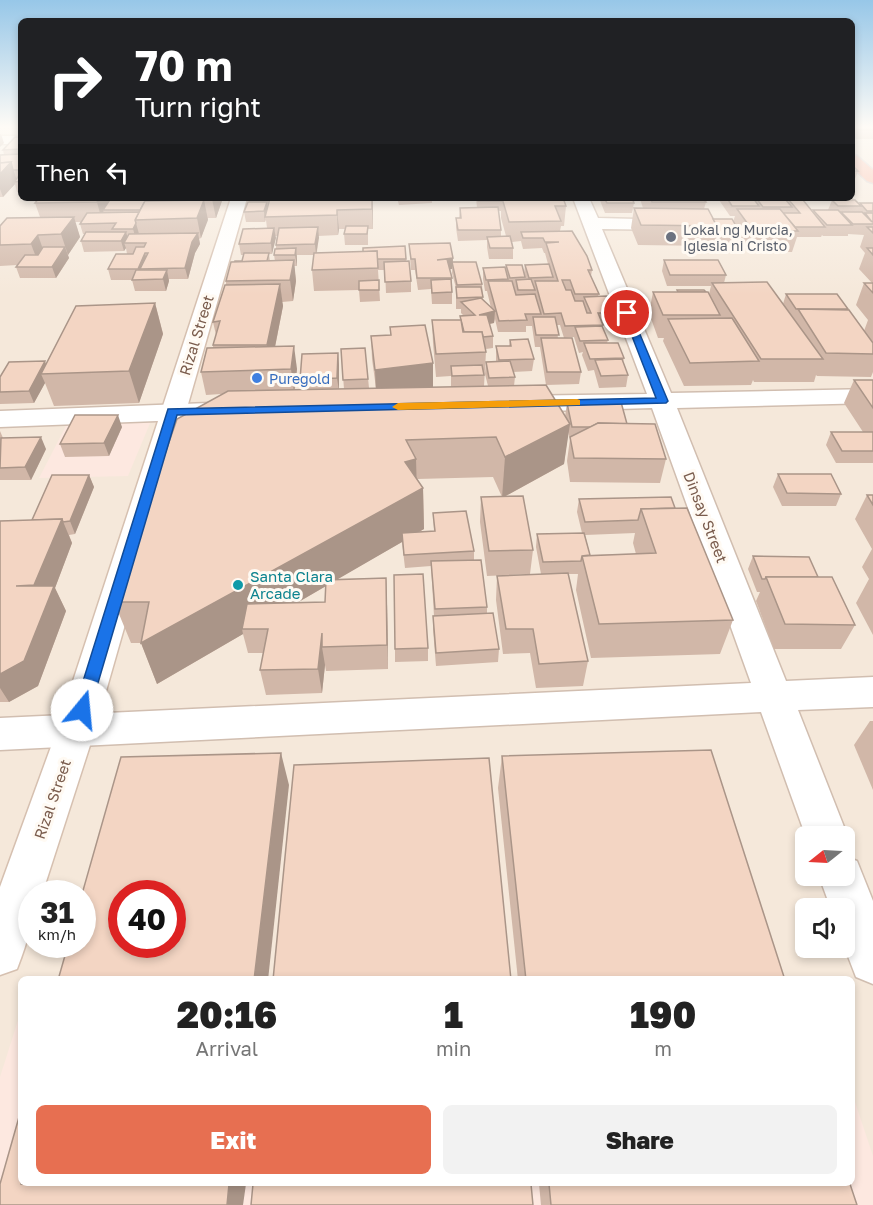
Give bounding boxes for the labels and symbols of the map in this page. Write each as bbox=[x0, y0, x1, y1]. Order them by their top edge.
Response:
place label: Lokal ng Murcia, Iglesia ni Cristo bbox=[683, 221, 793, 254]
marker: Lokal ng Murcia, Iglesia ni Cristo bbox=[664, 230, 678, 244]
pin bbox=[601, 287, 652, 338]
street label: Rizal Street bbox=[175, 293, 217, 377]
place label: Puregold bbox=[269, 370, 330, 387]
marker: Puregold bbox=[250, 371, 264, 385]
street label: Dinsay Street bbox=[680, 469, 732, 565]
place label: Santa Clara Arcade bbox=[250, 567, 333, 602]
marker: Santa Clara Arcade bbox=[231, 578, 245, 592]
position arrow bbox=[50, 678, 114, 742]
street label: Rizal Street bbox=[30, 757, 74, 841]
north arrow bbox=[795, 826, 855, 886]
speed limit sign: 40 bbox=[108, 880, 186, 958]

